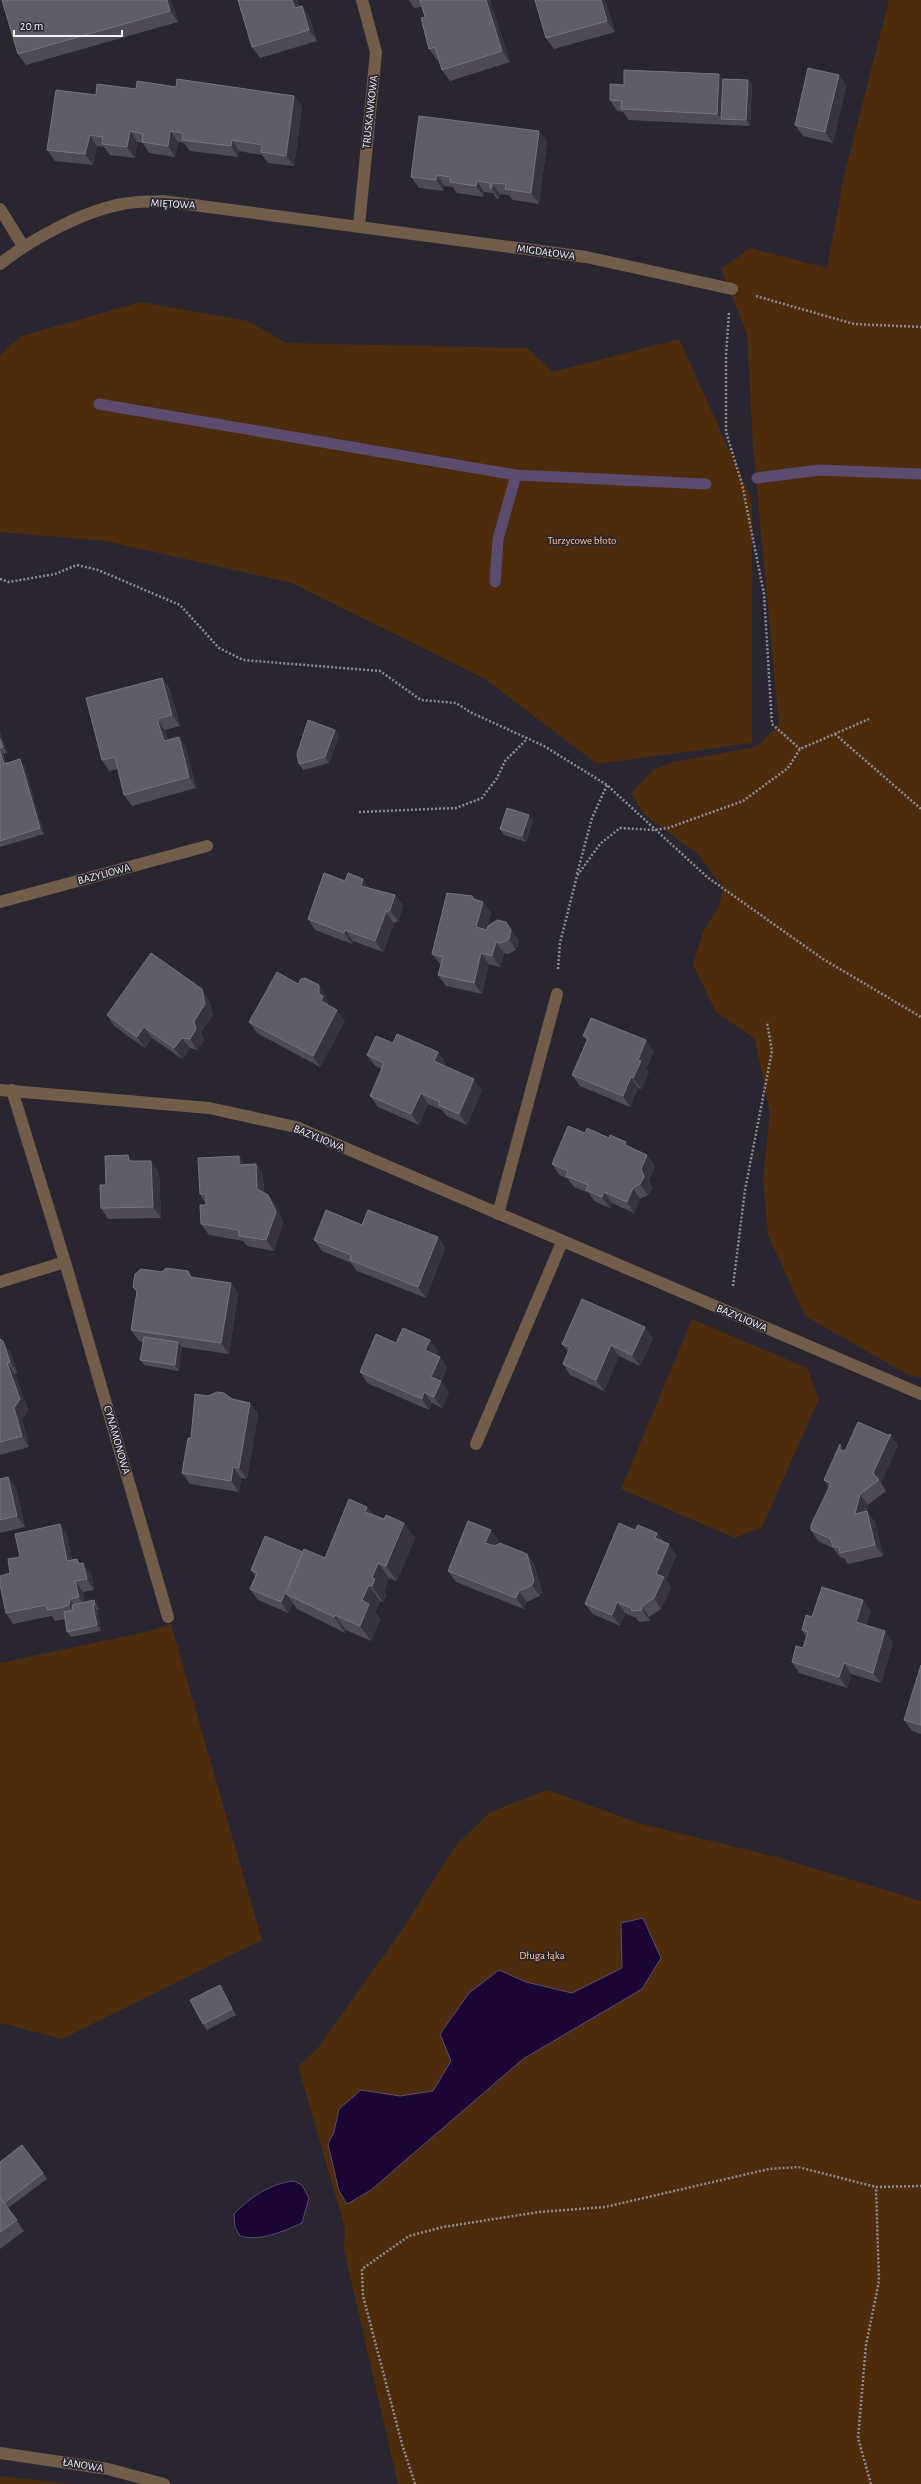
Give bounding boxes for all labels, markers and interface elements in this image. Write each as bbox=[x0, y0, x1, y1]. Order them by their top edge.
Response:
scale bar bbox=[14, 12, 122, 38]
text: 20 m bbox=[20, 20, 43, 32]
street label: TRUSKAWKOWA bbox=[361, 74, 379, 149]
street label: MIĘTOWA bbox=[150, 197, 196, 211]
street label: MIGDAŁOWA bbox=[516, 242, 576, 262]
park label: Turzycowe błoto bbox=[547, 535, 617, 546]
street label: BAZYLIOWA bbox=[77, 862, 132, 886]
street label: BAZYLIOWA bbox=[292, 1123, 347, 1153]
street label: BAZYLIOWA bbox=[715, 1302, 770, 1334]
street label: CYNAMONOWA bbox=[102, 1404, 132, 1476]
park label: Długa łąka bbox=[519, 1950, 565, 1961]
street label: ŁANOWA bbox=[62, 2456, 105, 2474]

